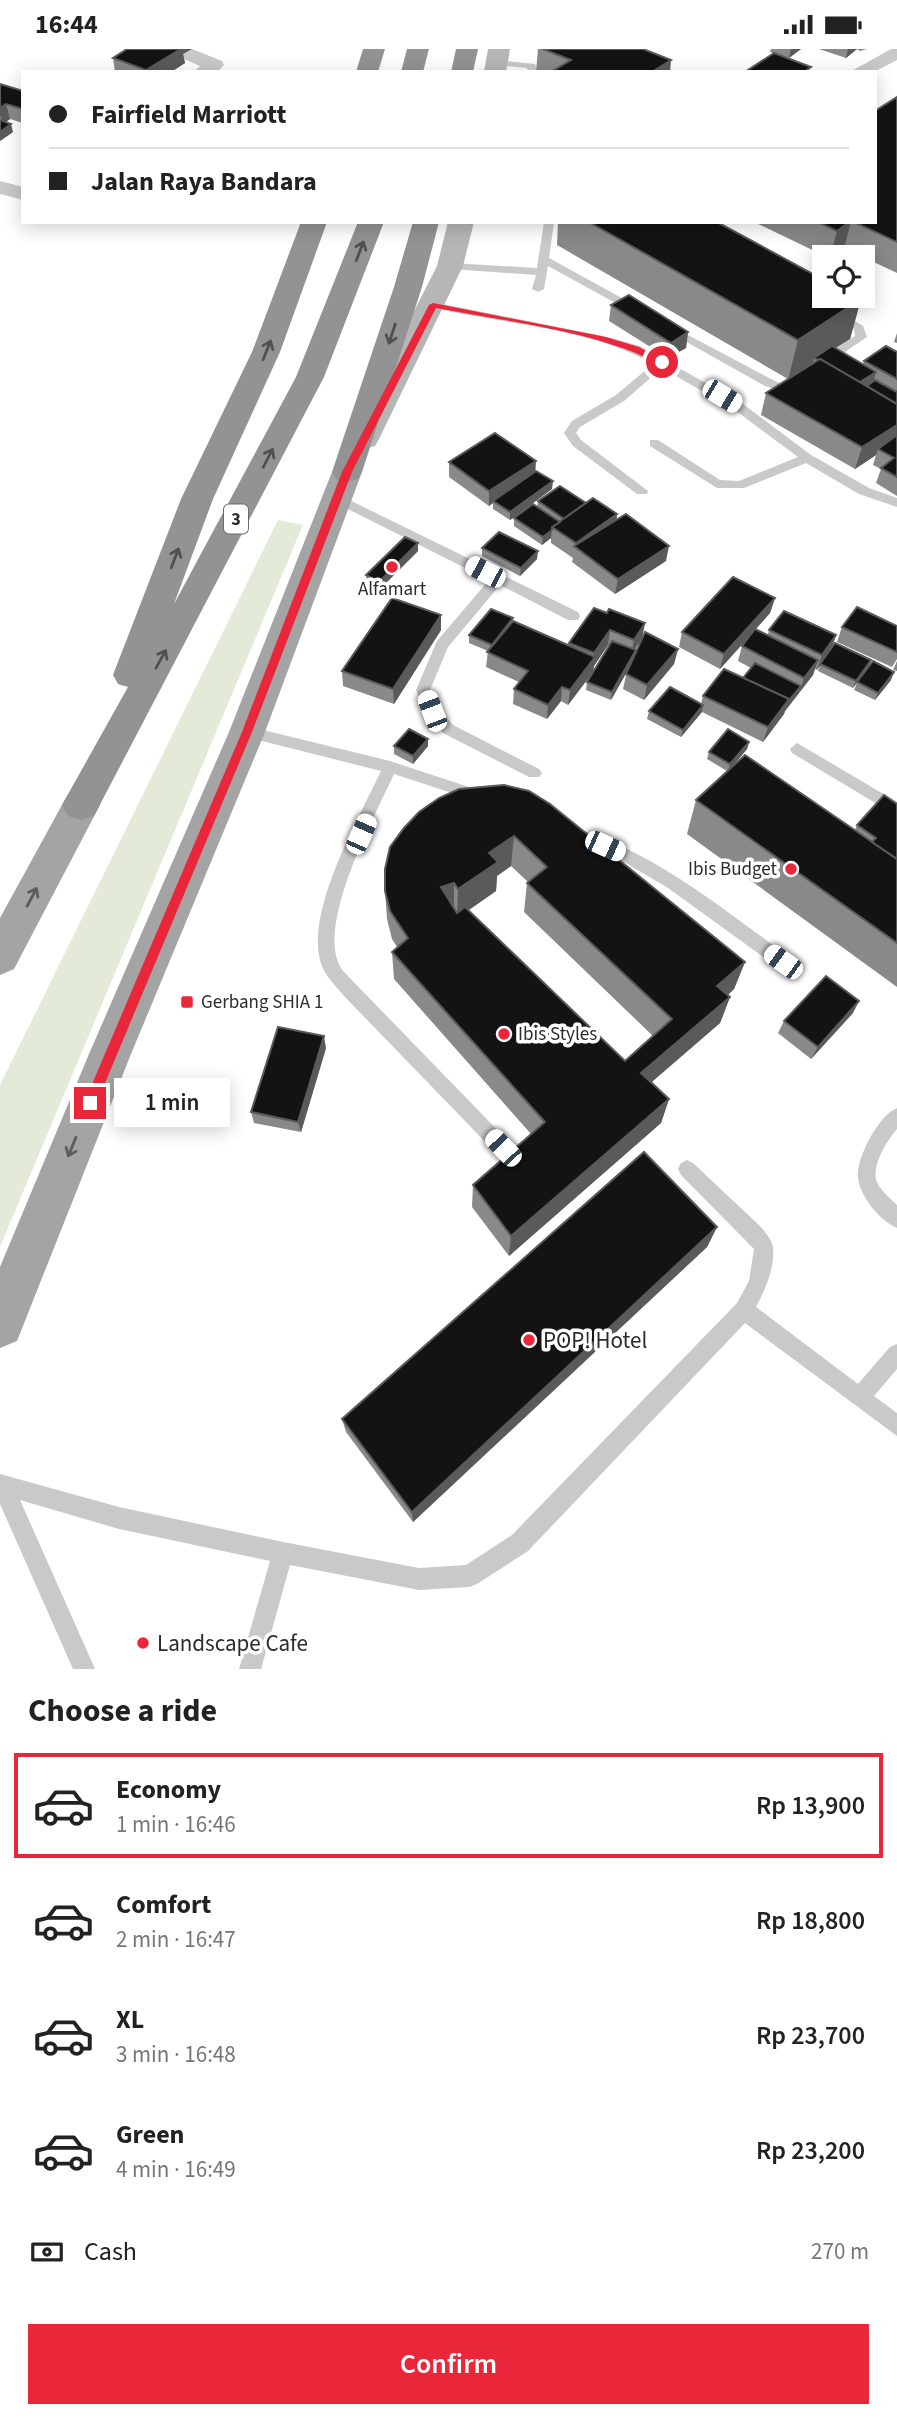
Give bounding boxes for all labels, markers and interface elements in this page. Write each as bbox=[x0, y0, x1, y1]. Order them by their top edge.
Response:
text: 16:44 bbox=[35, 6, 98, 43]
text: Fairfield Marriott bbox=[91, 96, 286, 133]
text: Jalan Raya Bandara bbox=[91, 163, 317, 200]
one-way arrow bbox=[355, 240, 368, 262]
map controls bbox=[812, 245, 875, 308]
button: locate bbox=[812, 245, 875, 308]
one-way arrow bbox=[385, 323, 397, 345]
one-way arrow bbox=[261, 340, 274, 361]
route start bbox=[646, 346, 678, 378]
car bbox=[699, 376, 746, 416]
one-way arrow bbox=[262, 448, 276, 469]
road number: 3 bbox=[224, 505, 248, 533]
one-way arrow bbox=[169, 547, 182, 569]
car bbox=[462, 553, 509, 591]
marker: Alfamart bbox=[384, 559, 400, 575]
place label: Alfamart bbox=[358, 576, 427, 603]
one-way arrow bbox=[155, 650, 169, 670]
car bbox=[415, 688, 450, 734]
car bbox=[343, 811, 380, 857]
car bbox=[582, 828, 629, 864]
place label: Ibis Budget bbox=[688, 856, 778, 883]
marker: Ibis Budget bbox=[783, 861, 799, 877]
one-way arrow bbox=[25, 887, 39, 907]
car bbox=[760, 941, 807, 983]
place label: Gerbang SHIA 1 bbox=[201, 989, 323, 1016]
marker: Gerbang SHIA 1 bbox=[179, 994, 195, 1010]
place label: Ibis Styles bbox=[518, 1021, 597, 1048]
marker: Ibis Styles bbox=[496, 1026, 512, 1042]
callout: 1 min bbox=[114, 1079, 230, 1127]
text: 1 min bbox=[145, 1086, 199, 1119]
route end bbox=[74, 1087, 106, 1119]
car bbox=[481, 1126, 526, 1170]
one-way arrow bbox=[65, 1136, 78, 1158]
place label: POP! Hotel bbox=[543, 1324, 647, 1357]
marker: POP! Hotel bbox=[521, 1332, 537, 1348]
place label: Landscape Cafe bbox=[157, 1627, 308, 1660]
marker: Landscape Cafe bbox=[135, 1635, 151, 1651]
text: Choose a ride bbox=[28, 1688, 217, 1734]
text: Economy bbox=[116, 1771, 221, 1808]
icon: car bbox=[32, 1774, 95, 1837]
text: Rp 13,900 bbox=[756, 1787, 865, 1824]
text: 1 min · 16:46 bbox=[116, 1808, 236, 1841]
text: Comfort bbox=[116, 1886, 211, 1923]
icon: car bbox=[32, 1889, 95, 1952]
text: Rp 18,800 bbox=[756, 1902, 865, 1939]
text: 2 min · 16:47 bbox=[116, 1923, 236, 1956]
text: XL bbox=[116, 2001, 144, 2038]
icon: car bbox=[32, 2004, 95, 2067]
text: Rp 23,700 bbox=[756, 2017, 865, 2054]
text: 3 min · 16:48 bbox=[116, 2038, 236, 2071]
text: Green bbox=[116, 2116, 184, 2153]
icon: car bbox=[32, 2119, 95, 2182]
text: Rp 23,200 bbox=[756, 2132, 865, 2169]
text: 4 min · 16:49 bbox=[116, 2153, 236, 2186]
icon: cash bbox=[28, 2233, 66, 2271]
text: Cash bbox=[84, 2233, 137, 2270]
text: 270 m bbox=[811, 2235, 869, 2268]
button: Confirm bbox=[28, 2324, 869, 2404]

